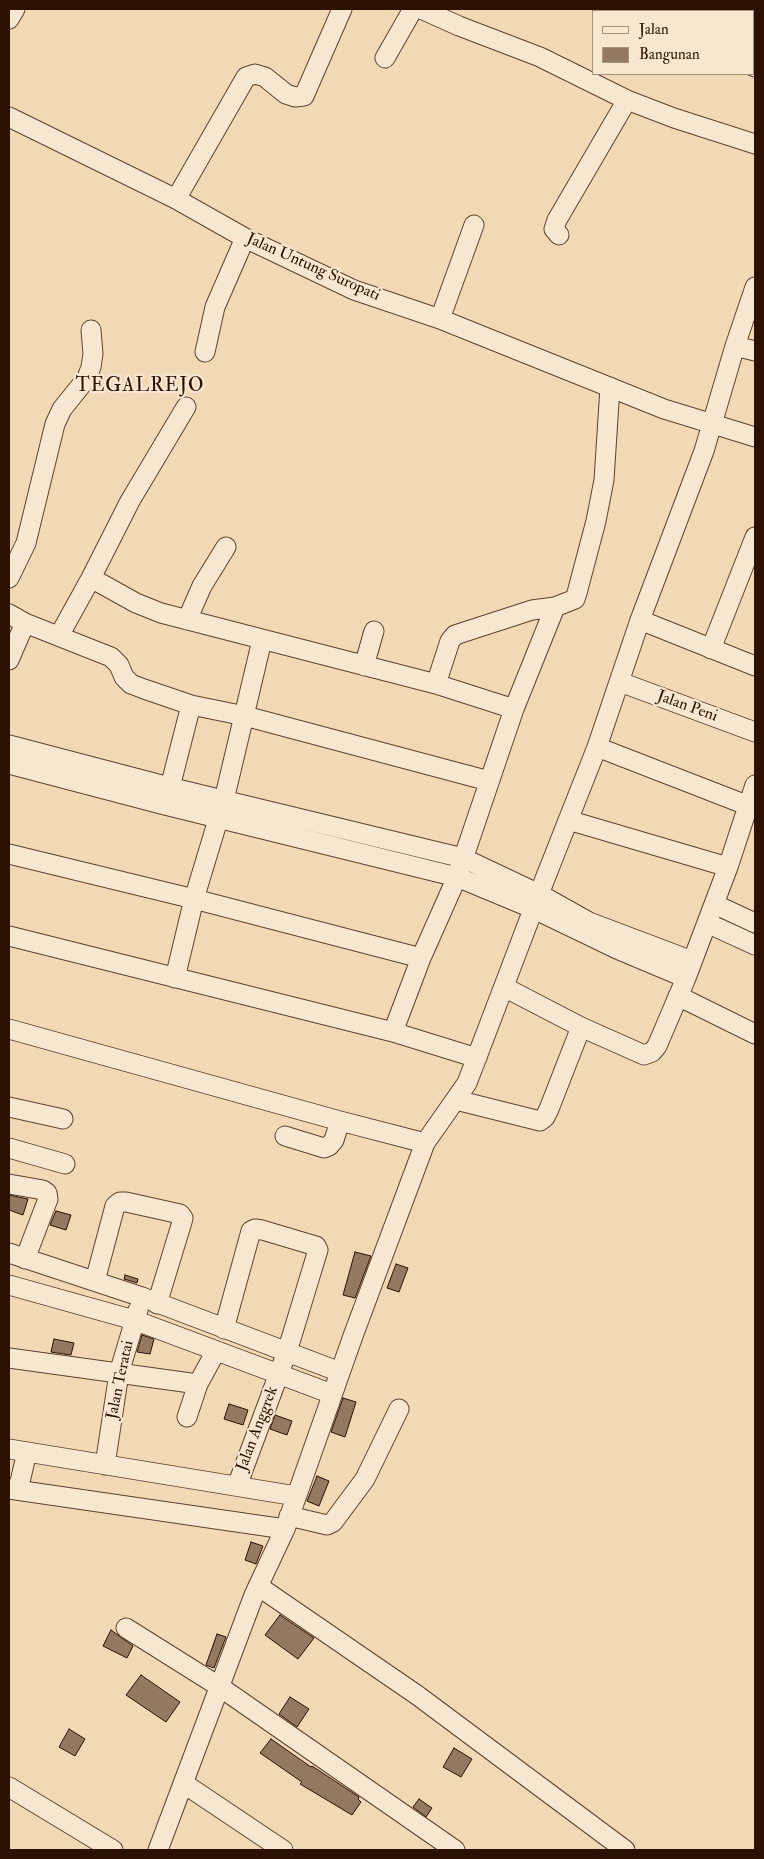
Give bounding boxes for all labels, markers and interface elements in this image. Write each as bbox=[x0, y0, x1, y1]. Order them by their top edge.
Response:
legend bbox=[592, 10, 754, 75]
text: Jalan bbox=[639, 20, 669, 39]
text: Bangunan bbox=[639, 45, 700, 64]
street label: Jalan Untung Suropati bbox=[243, 230, 383, 306]
district label: TEGALREJO bbox=[74, 376, 206, 398]
street label: Jalan Peni bbox=[654, 687, 720, 727]
street label: Jalan Teratai bbox=[103, 1339, 139, 1421]
street label: Jalan Anggrek bbox=[233, 1384, 283, 1474]

